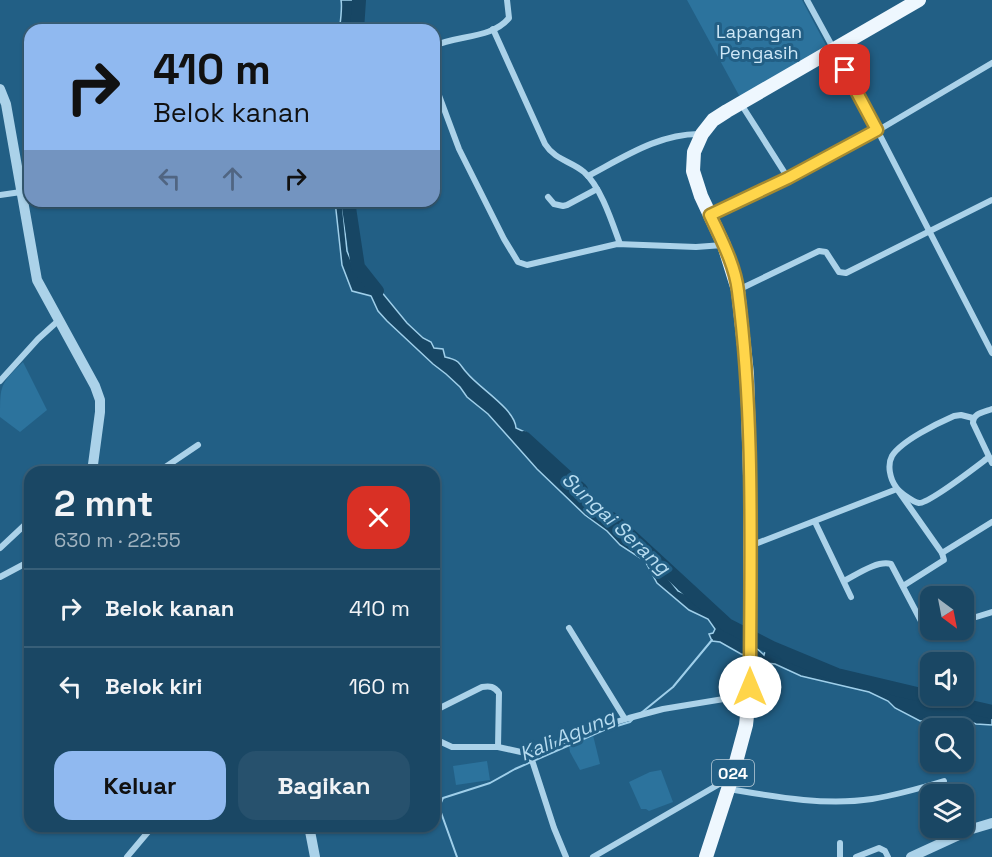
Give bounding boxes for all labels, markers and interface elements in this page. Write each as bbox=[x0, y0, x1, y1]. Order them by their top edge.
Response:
park label: Lapangan Pengasih bbox=[716, 20, 802, 64]
text: 410 m bbox=[153, 43, 271, 96]
pin bbox=[819, 44, 870, 95]
icon: right bbox=[54, 48, 132, 126]
icon: arrive bbox=[828, 53, 861, 86]
text: Belok kanan bbox=[153, 95, 310, 130]
icon: left bbox=[153, 162, 186, 195]
icon: ahead bbox=[216, 162, 249, 195]
icon: right bbox=[279, 162, 312, 195]
water label: Sungai Serang bbox=[556, 466, 677, 581]
text: 2 mnt bbox=[54, 481, 153, 527]
button: close bbox=[347, 486, 410, 549]
text: 630 m · 22:55 bbox=[54, 527, 181, 553]
north arrow bbox=[920, 586, 974, 640]
map controls bbox=[920, 586, 974, 838]
icon: right bbox=[54, 592, 87, 625]
text: Belok kanan bbox=[105, 594, 234, 622]
text: 410 m bbox=[349, 594, 410, 622]
button: sound bbox=[920, 652, 974, 706]
position arrow bbox=[718, 655, 782, 719]
icon: left bbox=[54, 670, 87, 703]
text: Belok kiri bbox=[105, 672, 202, 700]
text: 160 m bbox=[349, 672, 410, 700]
water label: Kali Agung bbox=[515, 703, 620, 767]
button: search bbox=[920, 718, 974, 772]
button: Keluar bbox=[54, 751, 226, 820]
button: Bagikan bbox=[238, 751, 410, 820]
road number: 024 bbox=[712, 760, 754, 786]
button: layers bbox=[920, 784, 974, 838]

